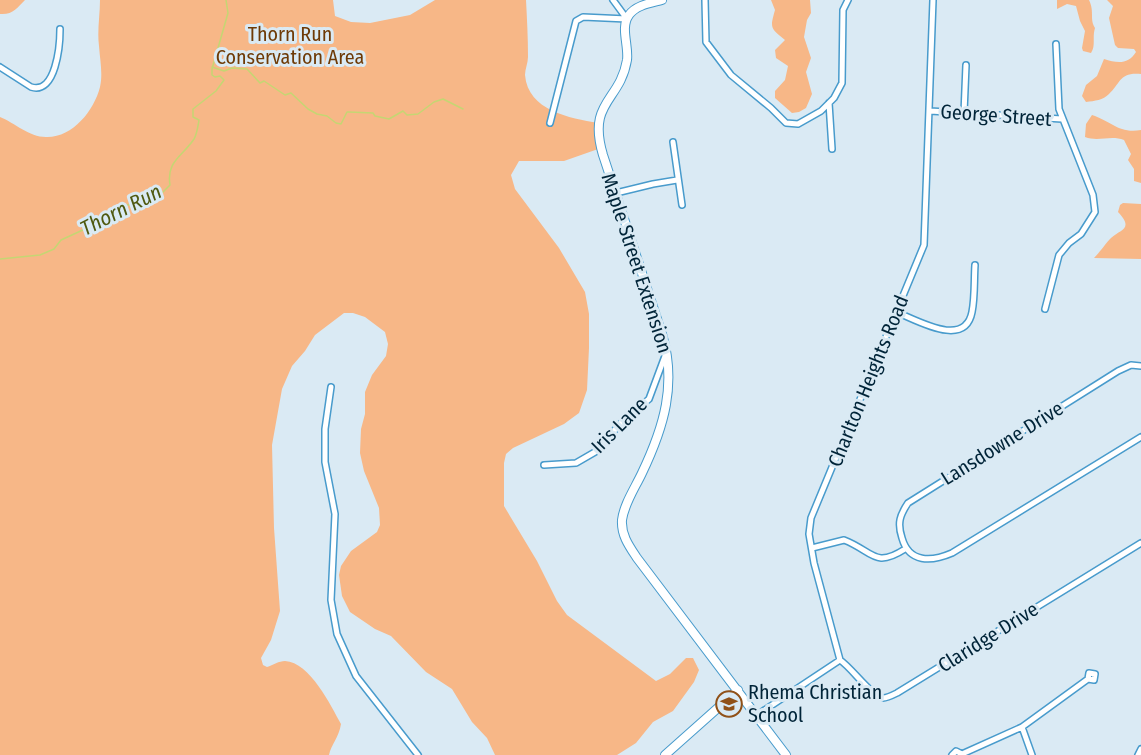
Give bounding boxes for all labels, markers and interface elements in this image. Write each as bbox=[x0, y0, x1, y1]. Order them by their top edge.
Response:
park label: Thorn Run Conservation Area bbox=[216, 22, 364, 69]
street label: George Street bbox=[940, 99, 1053, 131]
street label: Maple Street Extension bbox=[597, 170, 677, 356]
water label: Thorn Run bbox=[76, 178, 166, 242]
street label: Charlton Heights Road bbox=[823, 292, 913, 470]
street label: Iris Lane bbox=[586, 392, 652, 458]
street label: Lansdowne Drive bbox=[937, 396, 1067, 490]
street label: Claridge Drive bbox=[933, 597, 1043, 677]
place label: Rhema Christian School bbox=[748, 680, 882, 727]
school or university icon: Rhema Christian School bbox=[714, 689, 744, 719]

